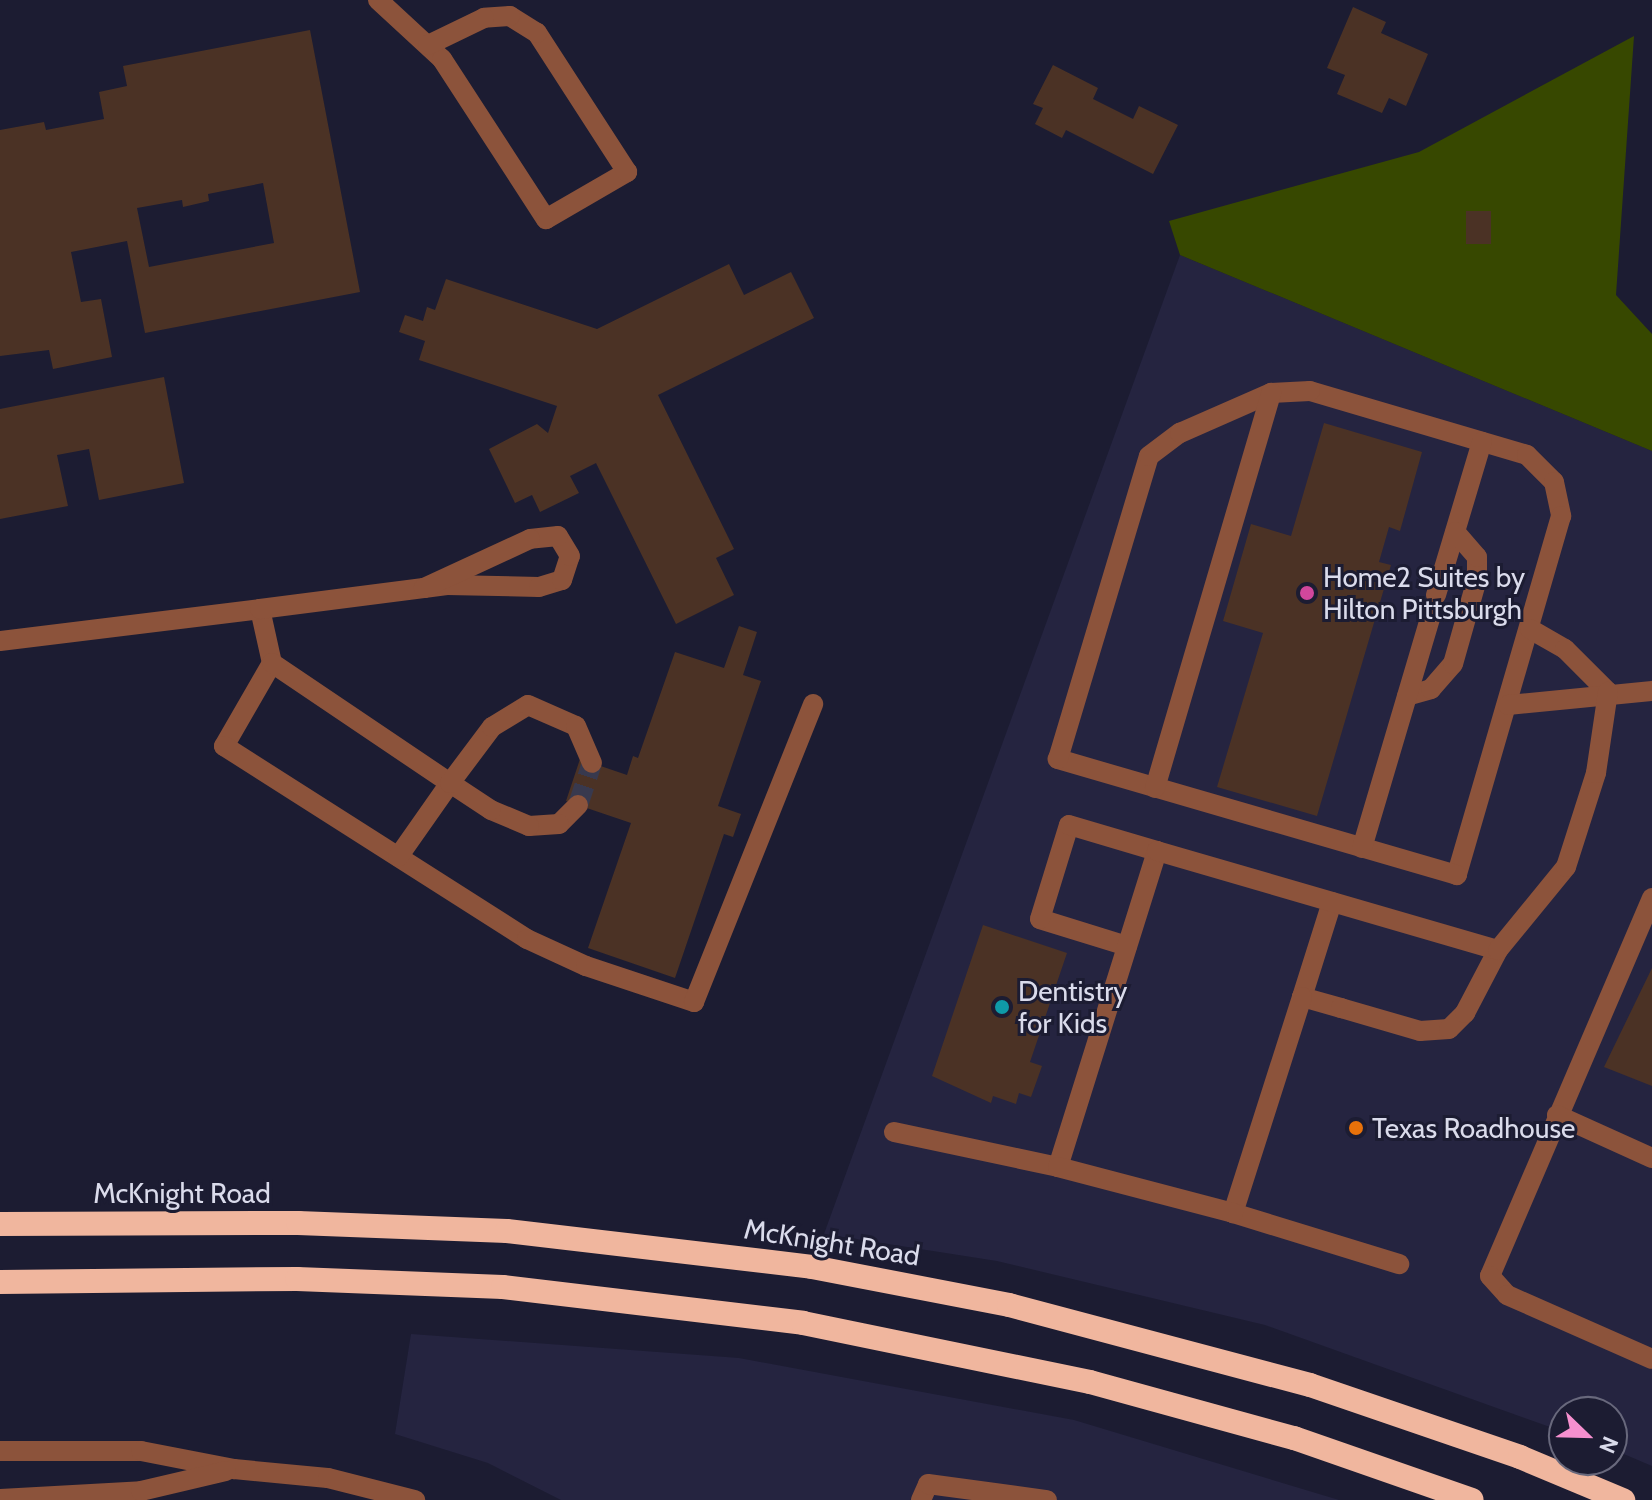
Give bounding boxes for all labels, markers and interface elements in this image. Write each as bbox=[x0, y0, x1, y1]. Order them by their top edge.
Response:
place label: Home2 Suites by Hilton Pittsburgh bbox=[1323, 560, 1525, 626]
marker: Home2 Suites by Hilton Pittsburgh bbox=[1298, 584, 1316, 602]
place label: Dentistry for Kids bbox=[1018, 974, 1127, 1040]
marker: Dentistry for Kids bbox=[993, 998, 1011, 1016]
place label: Texas Roadhouse bbox=[1372, 1111, 1575, 1145]
marker: Texas Roadhouse bbox=[1347, 1119, 1365, 1137]
street label: McKnight Road bbox=[93, 1176, 271, 1210]
street label: McKnight Road bbox=[742, 1212, 922, 1272]
north arrow bbox=[1548, 1396, 1628, 1476]
text: N bbox=[1593, 1432, 1624, 1457]

